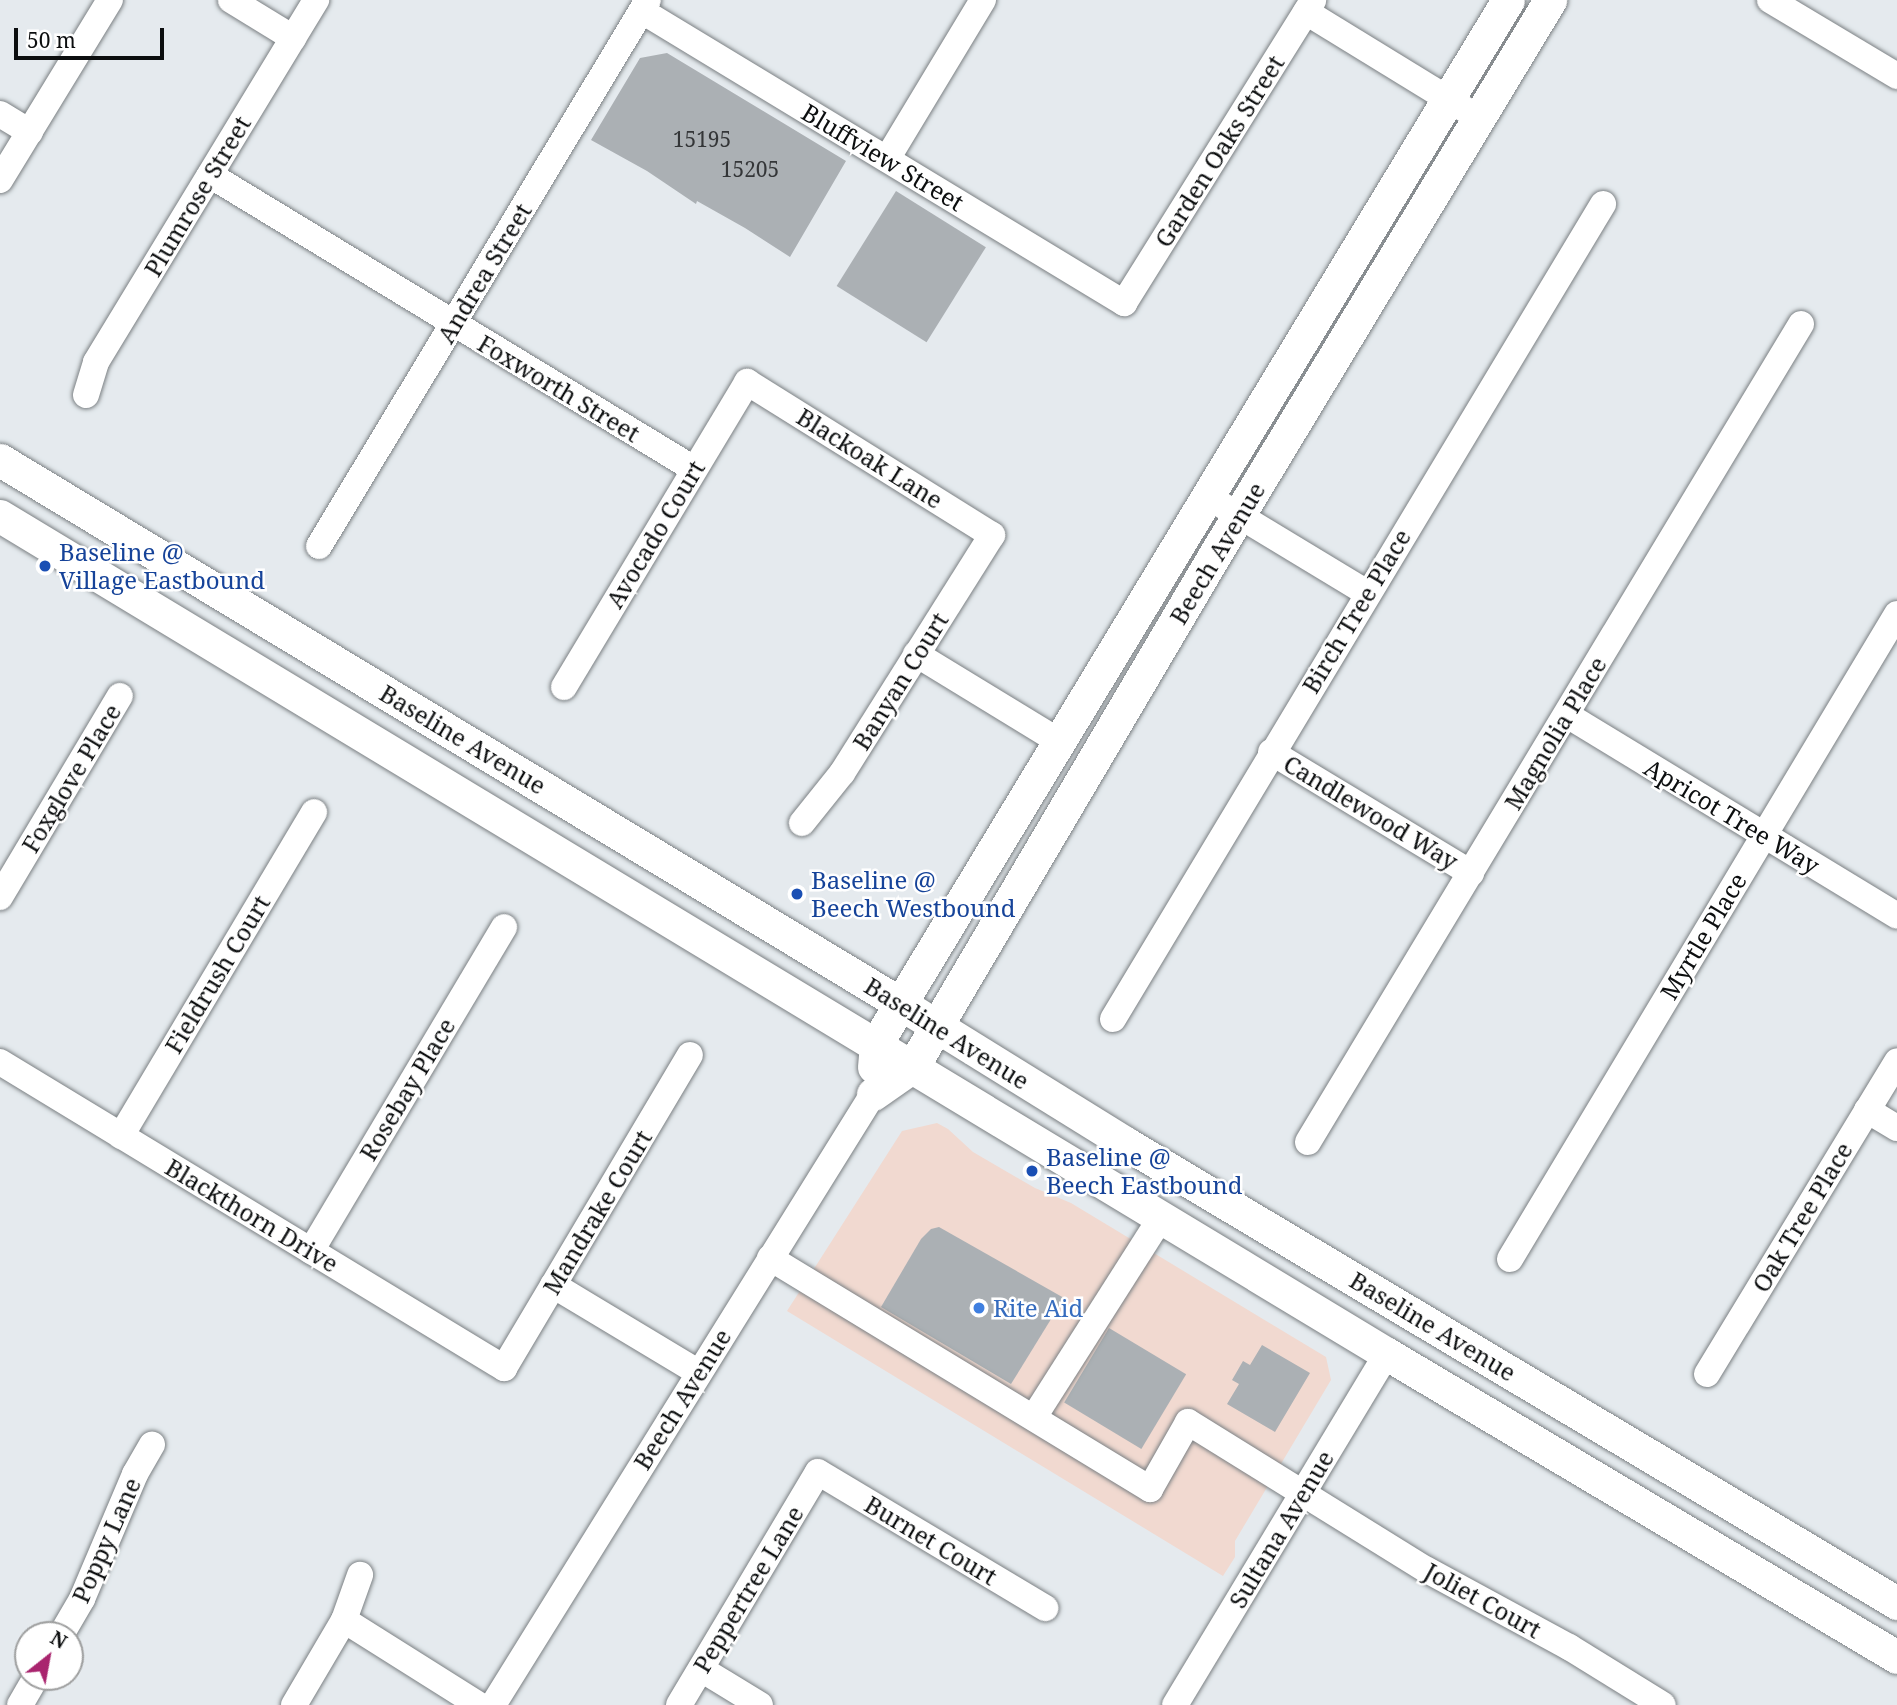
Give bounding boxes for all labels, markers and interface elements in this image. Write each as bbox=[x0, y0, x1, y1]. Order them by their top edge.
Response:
scale bar bbox=[18, 14, 168, 58]
text: 50 m bbox=[27, 26, 76, 54]
street label: Garden Oaks Street bbox=[1148, 50, 1290, 252]
street label: Bluffview Street bbox=[797, 97, 969, 217]
street label: Plumrose Street bbox=[138, 111, 256, 281]
house number: 15195 bbox=[673, 126, 731, 152]
house number: 15205 bbox=[721, 156, 779, 182]
street label: Andrea Street bbox=[431, 198, 537, 348]
street label: Foxworth Street bbox=[473, 328, 645, 448]
street label: Blackoak Lane bbox=[792, 402, 948, 514]
street label: Avocado Court bbox=[600, 455, 710, 613]
street label: Beech Avenue bbox=[1163, 477, 1271, 629]
street label: Birch Tree Place bbox=[1296, 524, 1416, 698]
place label: Baseline @ Village Eastbound bbox=[59, 538, 265, 594]
marker: Baseline @ Village Eastbound bbox=[37, 558, 53, 574]
street label: Banyan Court bbox=[846, 607, 954, 755]
street label: Magnolia Place bbox=[1498, 651, 1612, 815]
street label: Baseline Avenue bbox=[375, 678, 551, 800]
street label: Foxglove Place bbox=[15, 698, 127, 858]
street label: Candlewood Way bbox=[1279, 749, 1463, 875]
street label: Apricot Tree Way bbox=[1639, 752, 1825, 880]
place label: Baseline @ Beech Westbound bbox=[811, 866, 1016, 922]
street label: Myrtle Place bbox=[1654, 868, 1752, 1004]
marker: Baseline @ Beech Westbound bbox=[789, 886, 805, 902]
street label: Fieldrush Court bbox=[158, 890, 276, 1058]
street label: Baseline Avenue bbox=[860, 971, 1034, 1095]
street label: Rosebay Place bbox=[353, 1013, 461, 1165]
street label: Mandrake Court bbox=[537, 1125, 657, 1299]
street label: Oak Tree Place bbox=[1746, 1137, 1858, 1297]
place label: Baseline @ Beech Eastbound bbox=[1046, 1143, 1242, 1199]
street label: Blackthorn Drive bbox=[160, 1152, 344, 1278]
marker: Baseline @ Beech Eastbound bbox=[1024, 1163, 1040, 1179]
street label: Baseline Avenue bbox=[1345, 1265, 1521, 1387]
place label: Rite Aid bbox=[993, 1294, 1083, 1322]
marker: Rite Aid bbox=[971, 1300, 987, 1316]
street label: Beech Avenue bbox=[627, 1323, 737, 1475]
street label: Sultana Avenue bbox=[1223, 1445, 1339, 1613]
street label: Poppy Lane bbox=[66, 1473, 146, 1607]
street label: Burnet Court bbox=[860, 1489, 1002, 1591]
street label: Peppertree Lane bbox=[687, 1500, 809, 1678]
street label: Joliet Court bbox=[1420, 1556, 1546, 1644]
north arrow bbox=[14, 1621, 84, 1691]
text: N bbox=[46, 1625, 72, 1655]

